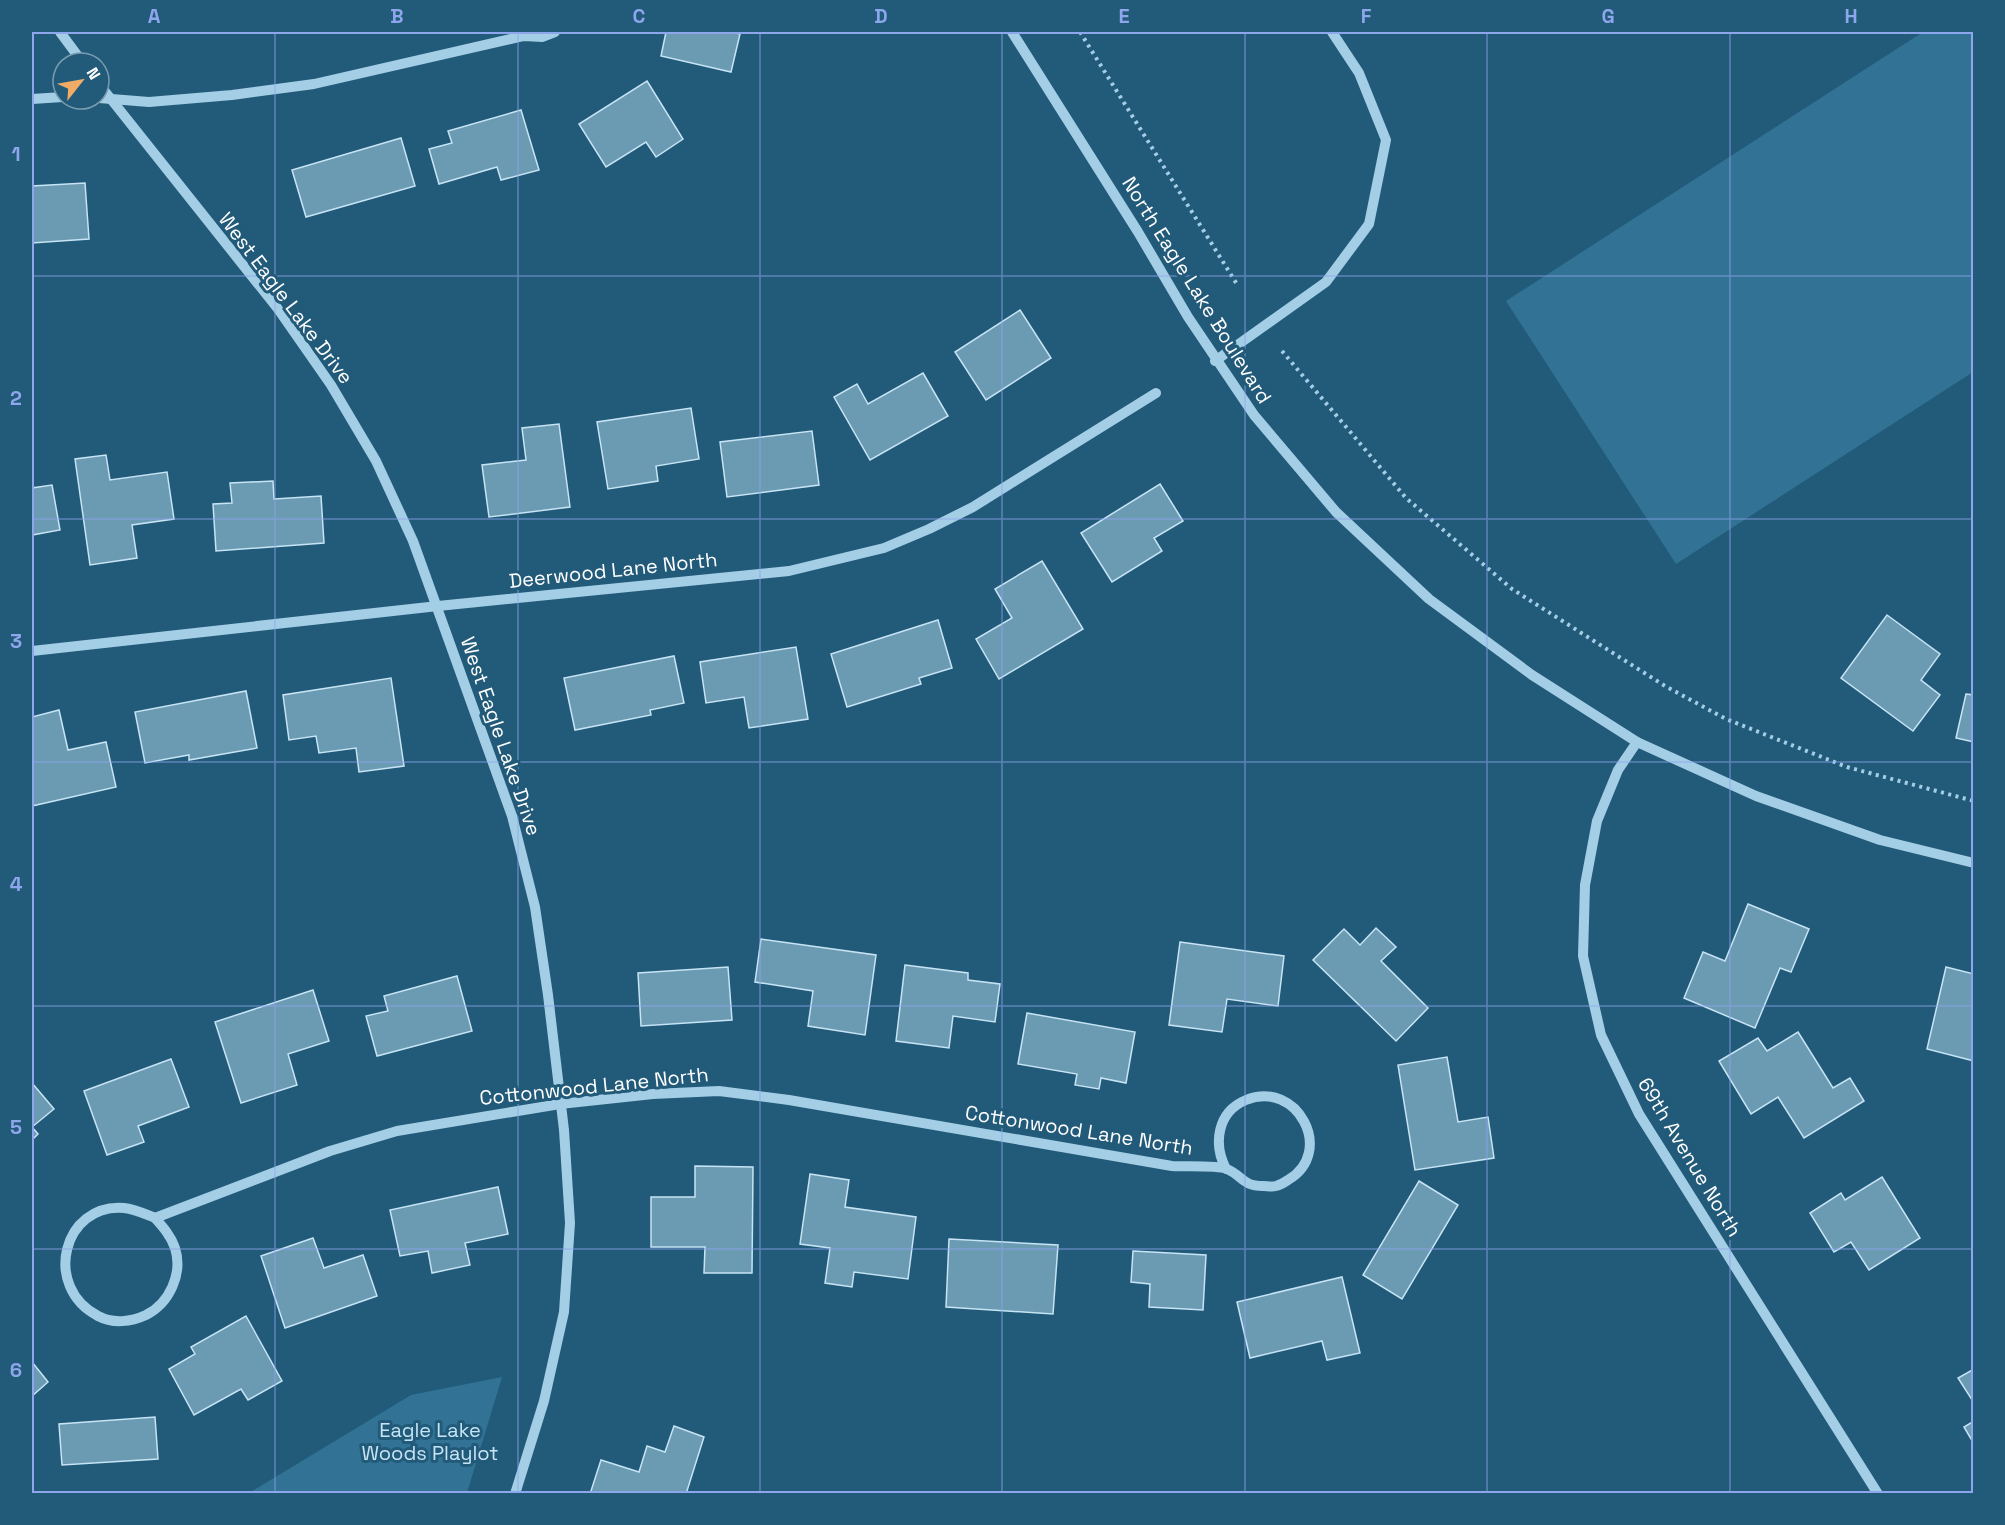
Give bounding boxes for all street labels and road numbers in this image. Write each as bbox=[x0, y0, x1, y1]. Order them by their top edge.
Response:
street label: North Eagle Lake Boulevard bbox=[1116, 172, 1278, 408]
street label: West Eagle Lake Drive bbox=[213, 207, 359, 389]
street label: Deerwood Lane North bbox=[508, 546, 718, 594]
street label: West Eagle Lake Drive bbox=[455, 633, 547, 839]
street label: Cottonwood Lane North bbox=[478, 1061, 710, 1111]
street label: 69th Avenue North bbox=[1632, 1073, 1748, 1241]
street label: Cottonwood Lane North bbox=[963, 1099, 1195, 1161]

